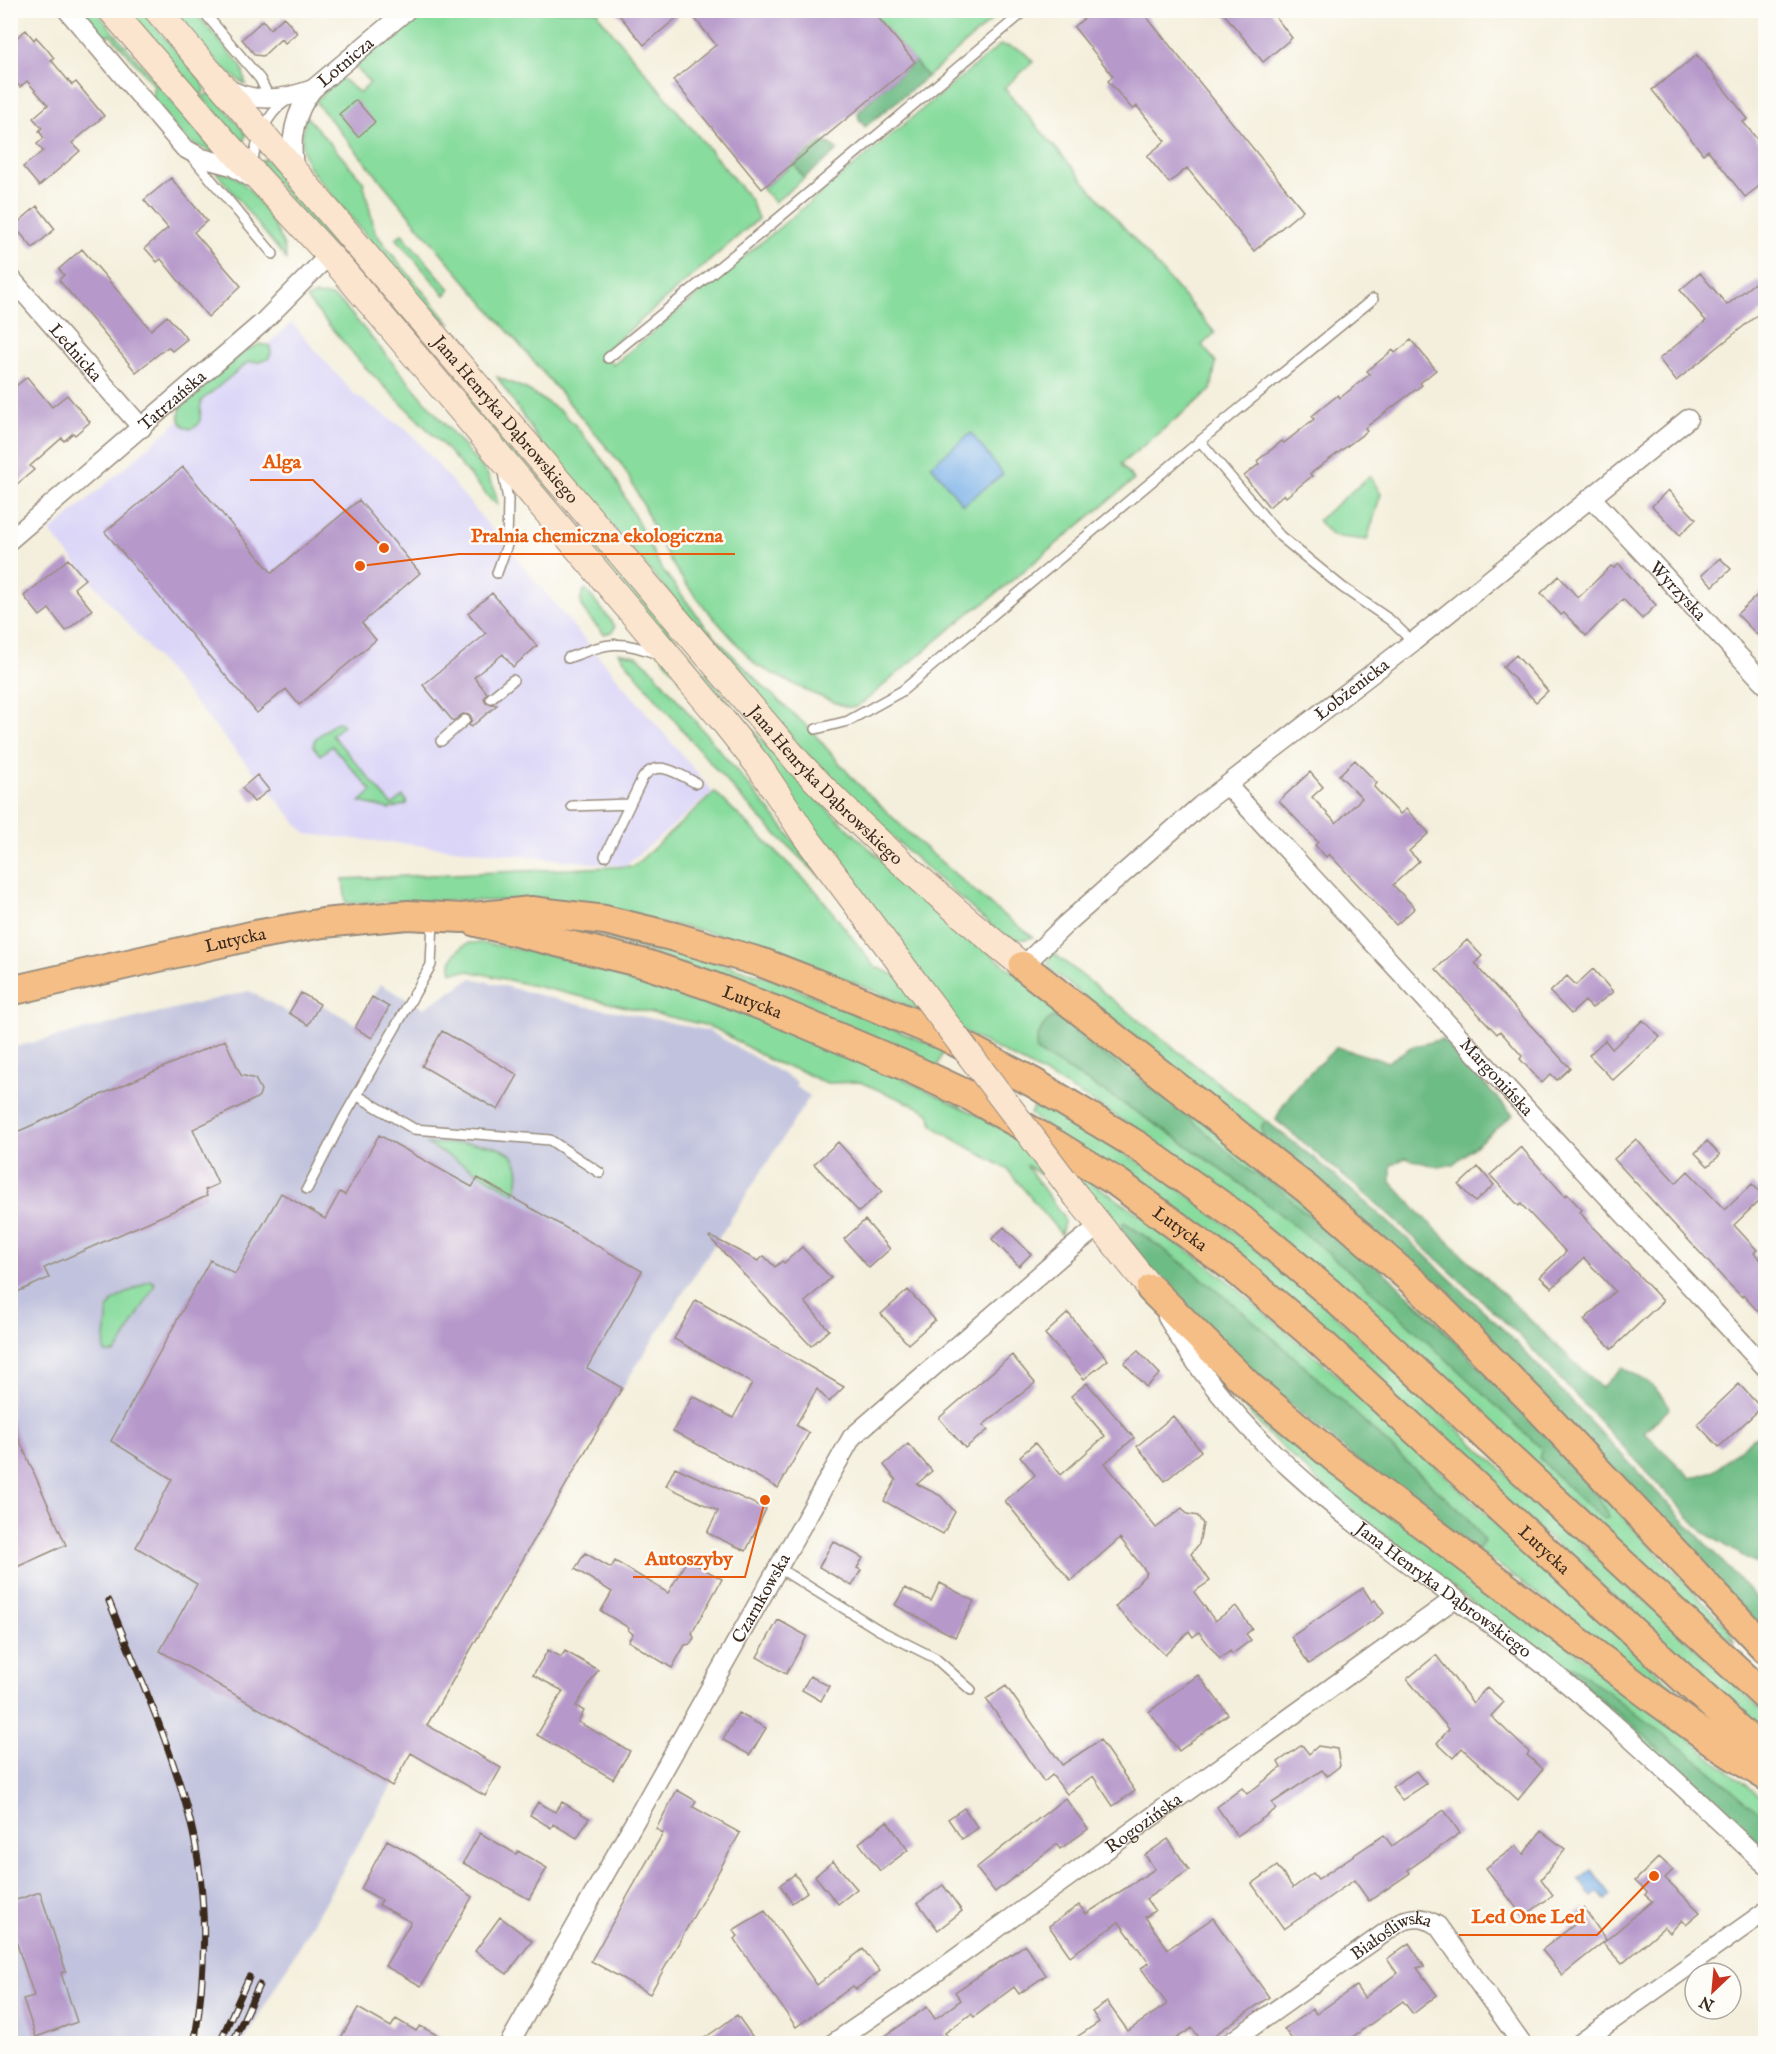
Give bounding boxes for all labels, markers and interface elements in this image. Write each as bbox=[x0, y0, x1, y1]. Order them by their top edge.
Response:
street label: Lotnicza bbox=[313, 33, 379, 93]
street label: Lednicka bbox=[43, 319, 107, 387]
street label: Jana Henryka Dąbrowskiego bbox=[426, 330, 583, 509]
street label: Tatrzańska bbox=[135, 366, 212, 437]
callout: Alga bbox=[250, 442, 313, 480]
text: Alga bbox=[262, 450, 302, 475]
callout: Pralnia chemiczna ekologiczna bbox=[459, 516, 735, 554]
text: Pralnia chemiczna ekologiczna bbox=[471, 524, 724, 549]
street label: Wyrzyska bbox=[1644, 557, 1711, 627]
street label: Łobżenicka bbox=[1310, 654, 1395, 726]
street label: Jana Henryka Dąbrowskiego bbox=[741, 700, 907, 871]
street label: Lutycka bbox=[203, 923, 268, 959]
street label: Lutycka bbox=[719, 981, 785, 1025]
street label: Margonińska bbox=[1454, 1034, 1538, 1122]
street label: Lutycka bbox=[1147, 1202, 1211, 1258]
street label: Jana Henryka Dąbrowskiego bbox=[1349, 1517, 1536, 1664]
street label: Lutycka bbox=[1513, 1521, 1574, 1580]
callout: Autoszyby bbox=[633, 1539, 745, 1577]
text: Autoszyby bbox=[644, 1547, 734, 1572]
street label: Czarnkowska bbox=[728, 1550, 797, 1648]
street label: Rogozińska bbox=[1101, 1789, 1187, 1860]
callout: Led One Led bbox=[1459, 1897, 1597, 1935]
text: Led One Led bbox=[1471, 1905, 1586, 1930]
street label: Białośliwska bbox=[1347, 1908, 1435, 1966]
north arrow bbox=[1683, 1961, 1743, 2021]
text: N bbox=[1697, 1991, 1719, 2015]

